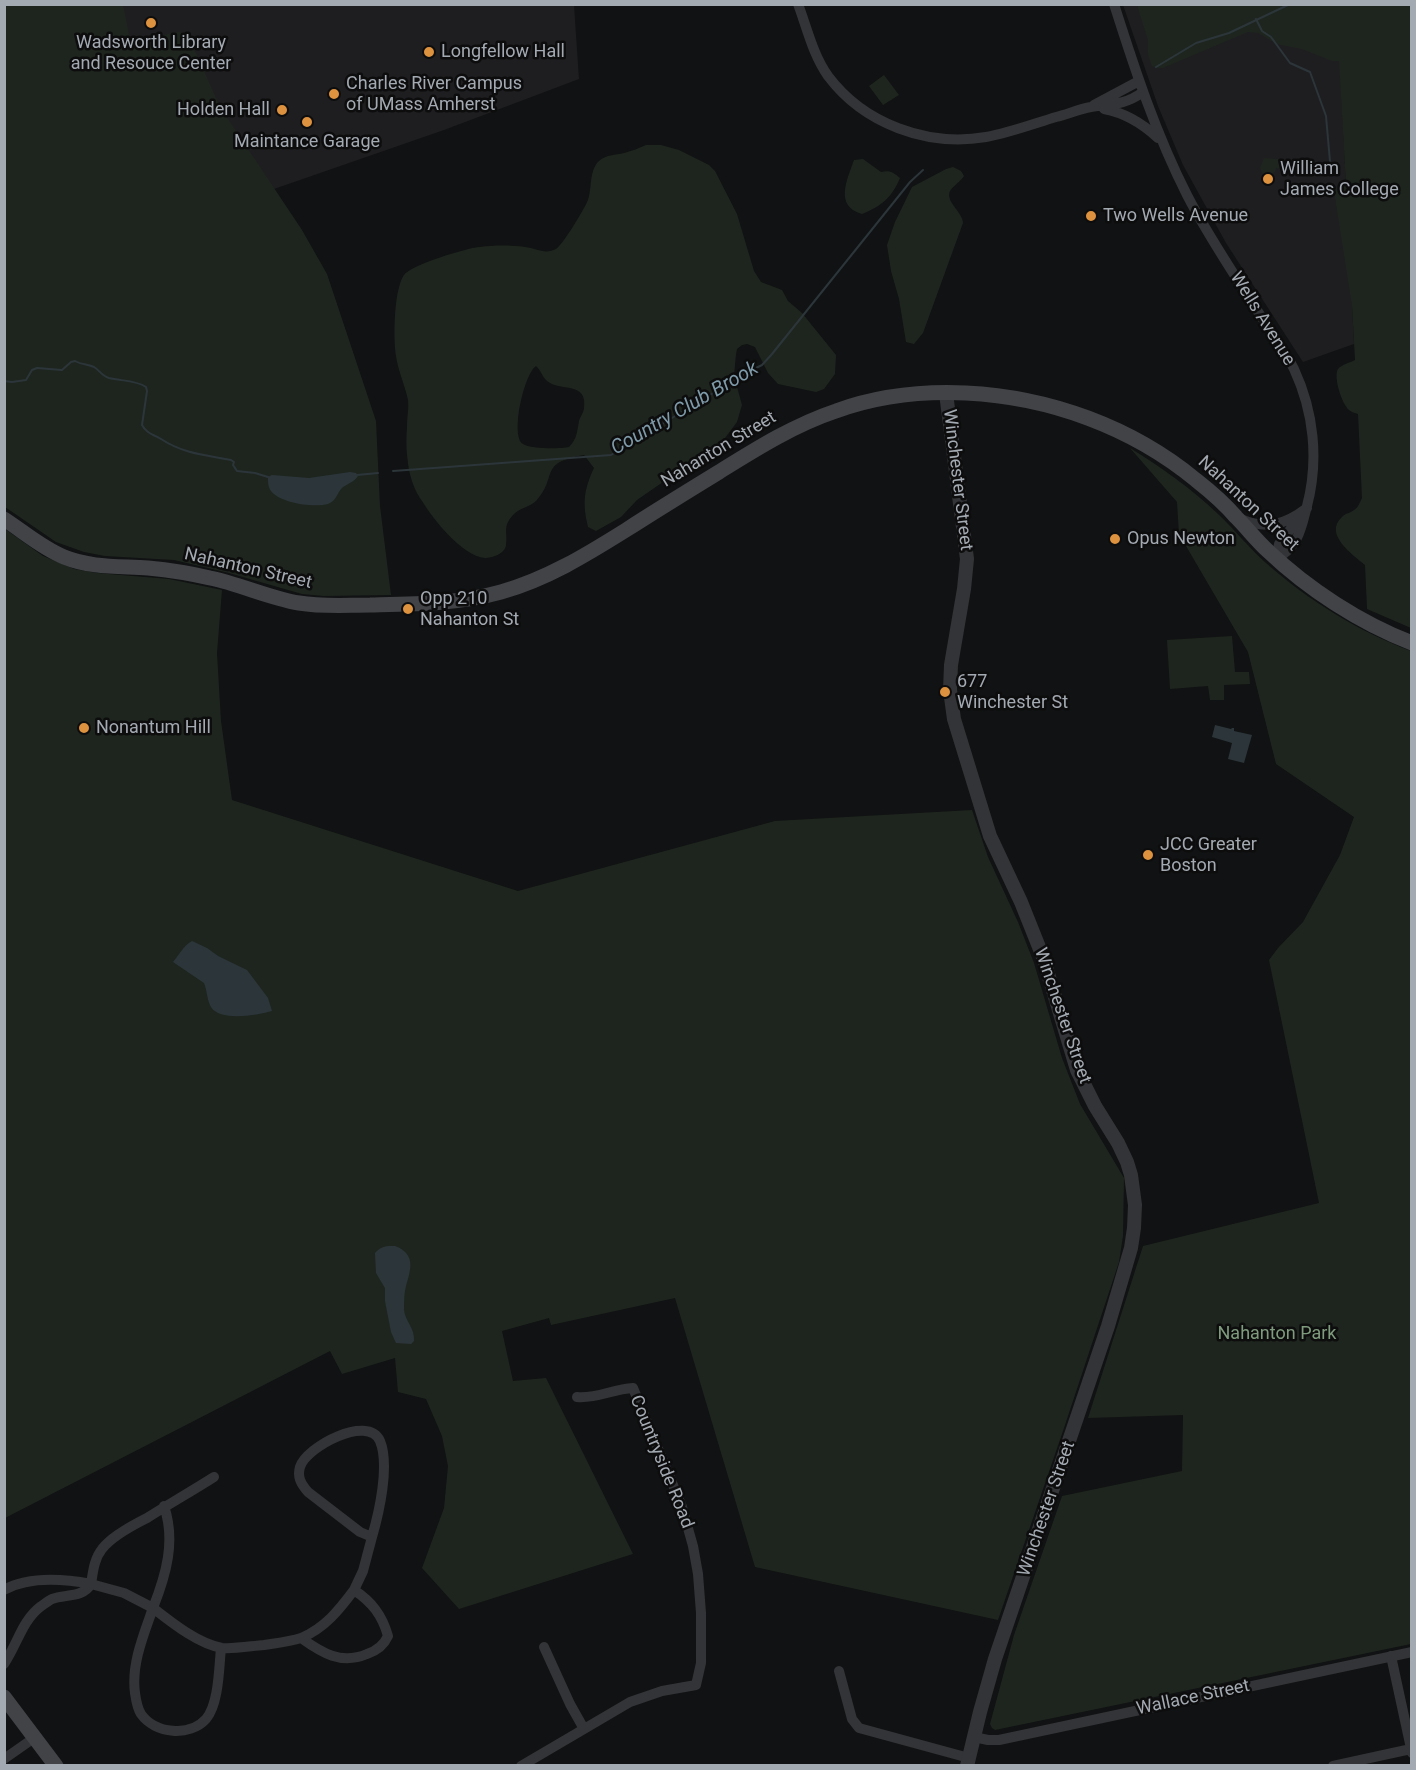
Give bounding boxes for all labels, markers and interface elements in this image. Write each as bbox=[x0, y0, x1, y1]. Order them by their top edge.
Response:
marker: Wadsworth Library and Resouce Center bbox=[144, 16, 158, 30]
place label: Wadsworth Library and Resouce Center bbox=[71, 32, 231, 74]
place label: Longfellow Hall bbox=[441, 41, 565, 63]
marker: Longfellow Hall bbox=[422, 45, 436, 59]
place label: Charles River Campus of UMass Amherst bbox=[346, 73, 522, 116]
marker: Charles River Campus of UMass Amherst bbox=[327, 87, 341, 101]
place label: Holden Hall bbox=[177, 99, 270, 121]
marker: Holden Hall bbox=[275, 103, 289, 117]
marker: Maintance Garage bbox=[300, 115, 314, 129]
place label: Maintance Garage bbox=[234, 131, 380, 153]
place label: William James College bbox=[1280, 158, 1399, 201]
marker: William James College bbox=[1261, 172, 1275, 186]
place label: Two Wells Avenue bbox=[1103, 205, 1248, 227]
marker: Two Wells Avenue bbox=[1084, 209, 1098, 223]
street label: Wells Avenue bbox=[1225, 268, 1299, 370]
water label: Country Club Brook bbox=[607, 357, 763, 461]
street label: Nahanton Street bbox=[658, 407, 780, 493]
street label: Winchester Street bbox=[938, 408, 976, 552]
street label: Nahanton Street bbox=[1193, 452, 1303, 556]
place label: Opus Newton bbox=[1127, 528, 1235, 550]
marker: Opus Newton bbox=[1108, 532, 1122, 546]
street label: Nahanton Street bbox=[182, 544, 314, 594]
place label: Opp 210 Nahanton St bbox=[420, 588, 519, 630]
marker: Opp 210 Nahanton St bbox=[401, 602, 415, 616]
place label: 677 Winchester St bbox=[957, 671, 1068, 714]
marker: 677 Winchester St bbox=[938, 685, 952, 699]
place label: Nonantum Hill bbox=[96, 717, 211, 739]
marker: Nonantum Hill bbox=[77, 721, 91, 735]
place label: JCC Greater Boston bbox=[1160, 834, 1257, 876]
marker: JCC Greater Boston bbox=[1141, 848, 1155, 862]
street label: Winchester Street bbox=[1029, 945, 1095, 1087]
park label: Nahanton Park bbox=[1218, 1323, 1336, 1345]
street label: Countryside Road bbox=[624, 1392, 698, 1532]
street label: Winchester Street bbox=[1014, 1438, 1080, 1580]
street label: Wallace Street bbox=[1135, 1675, 1251, 1721]

